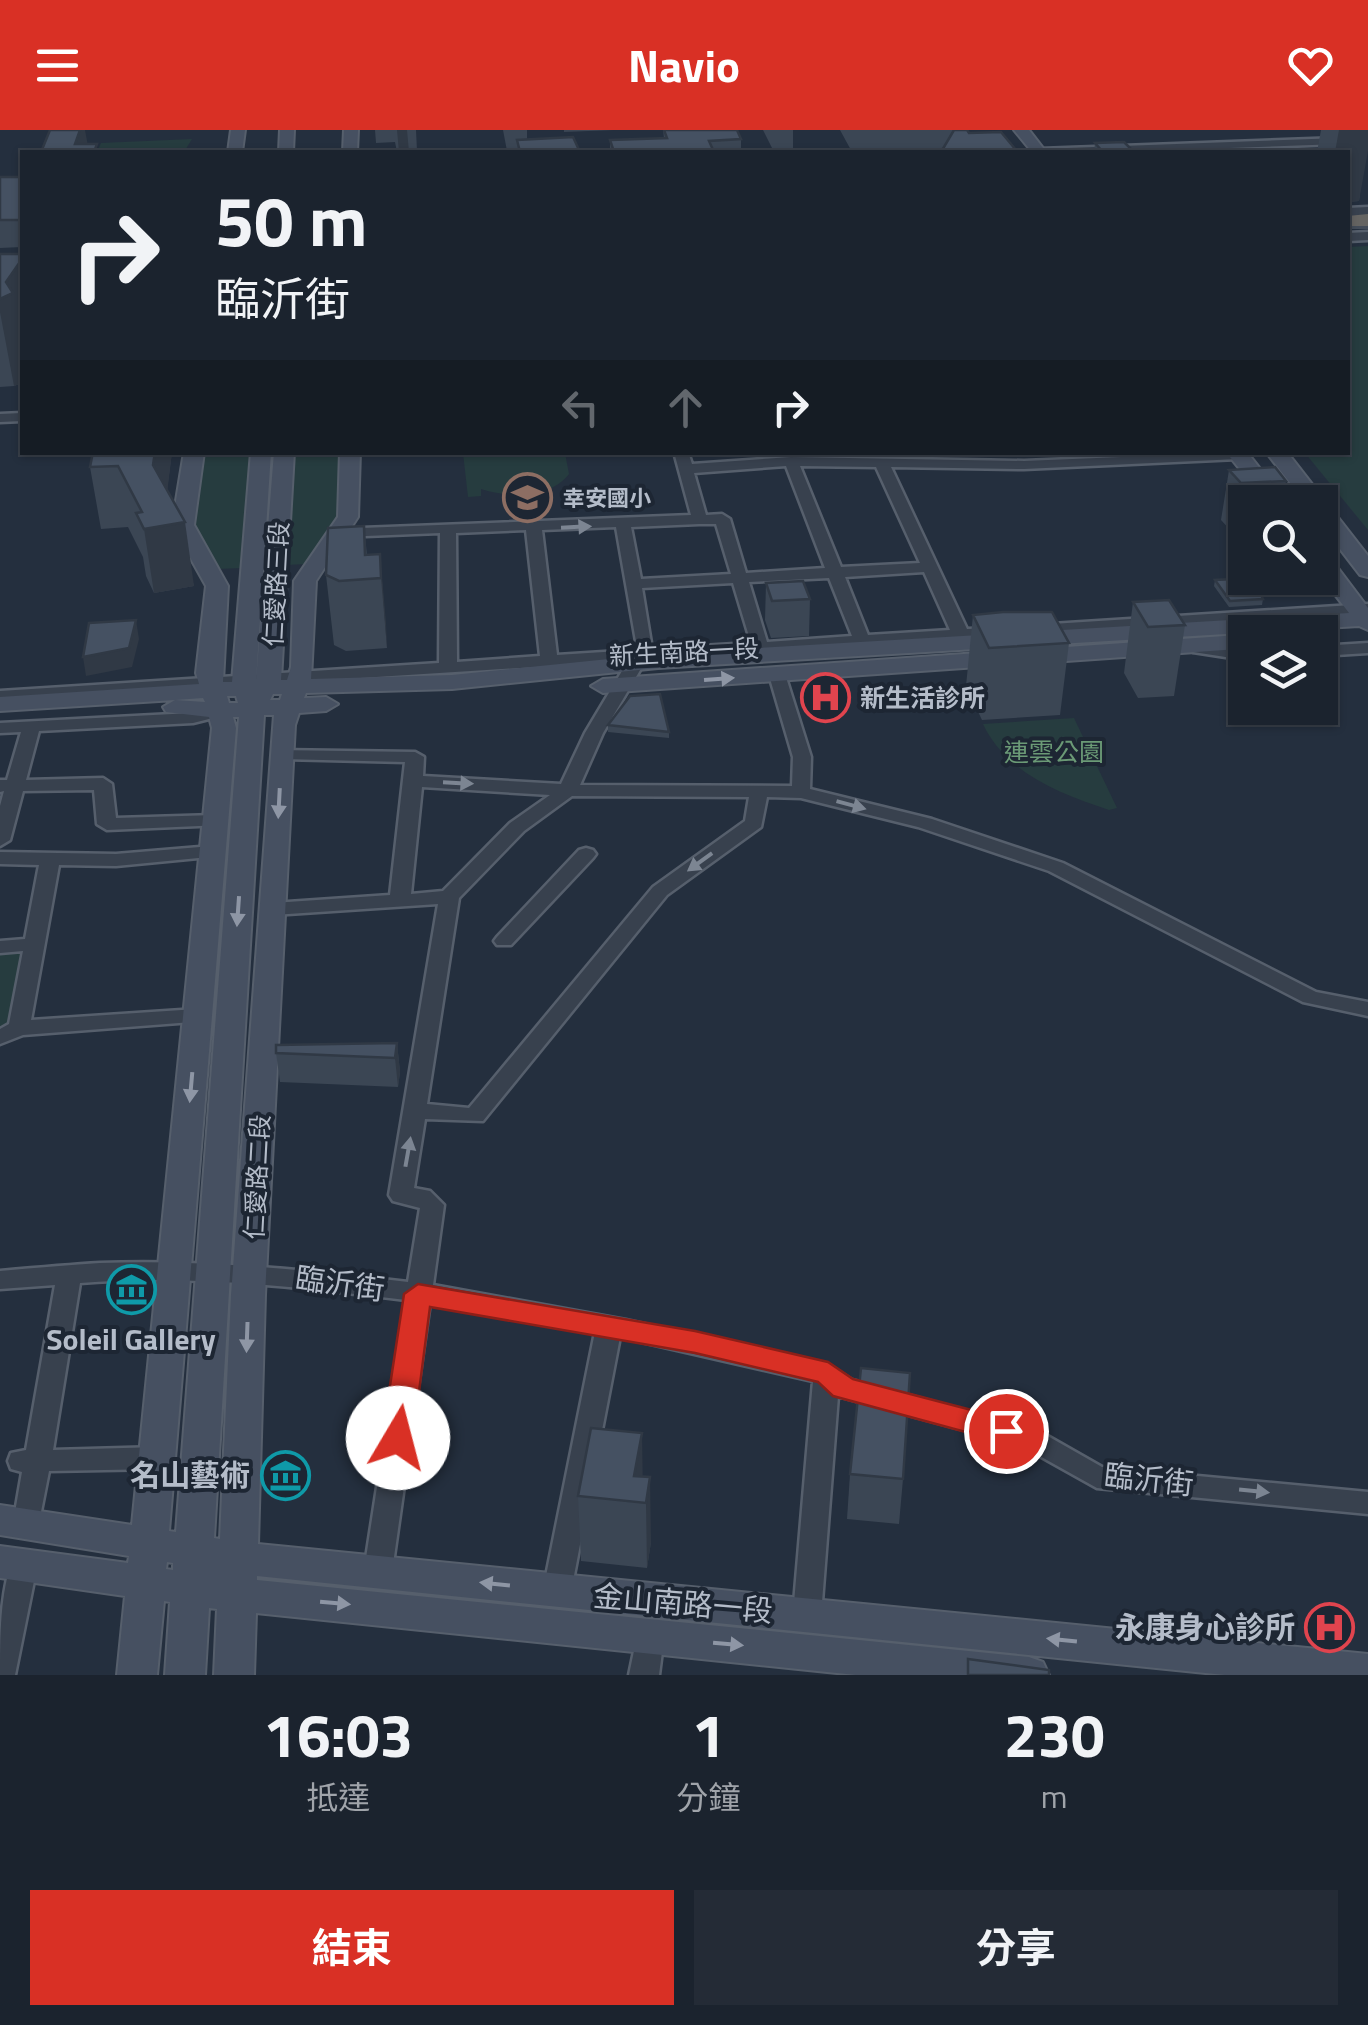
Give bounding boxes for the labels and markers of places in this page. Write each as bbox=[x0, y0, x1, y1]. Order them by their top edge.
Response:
school or university icon: 幸安國小 bbox=[502, 472, 554, 524]
place label: 幸安國小 bbox=[563, 481, 651, 515]
hospital icon: 新生活診所 bbox=[799, 672, 851, 724]
place label: 新生活診所 bbox=[860, 679, 985, 717]
museum icon: Soleil Gallery bbox=[105, 1264, 157, 1316]
place label: Soleil Gallery bbox=[46, 1316, 216, 1362]
pin bbox=[964, 1389, 1049, 1474]
museum icon: 名山藝術 bbox=[259, 1449, 311, 1501]
place label: 名山藝術 bbox=[130, 1452, 250, 1498]
hospital icon: 永康身心診所 bbox=[1304, 1601, 1356, 1653]
place label: 永康身心診所 bbox=[1115, 1604, 1295, 1650]

